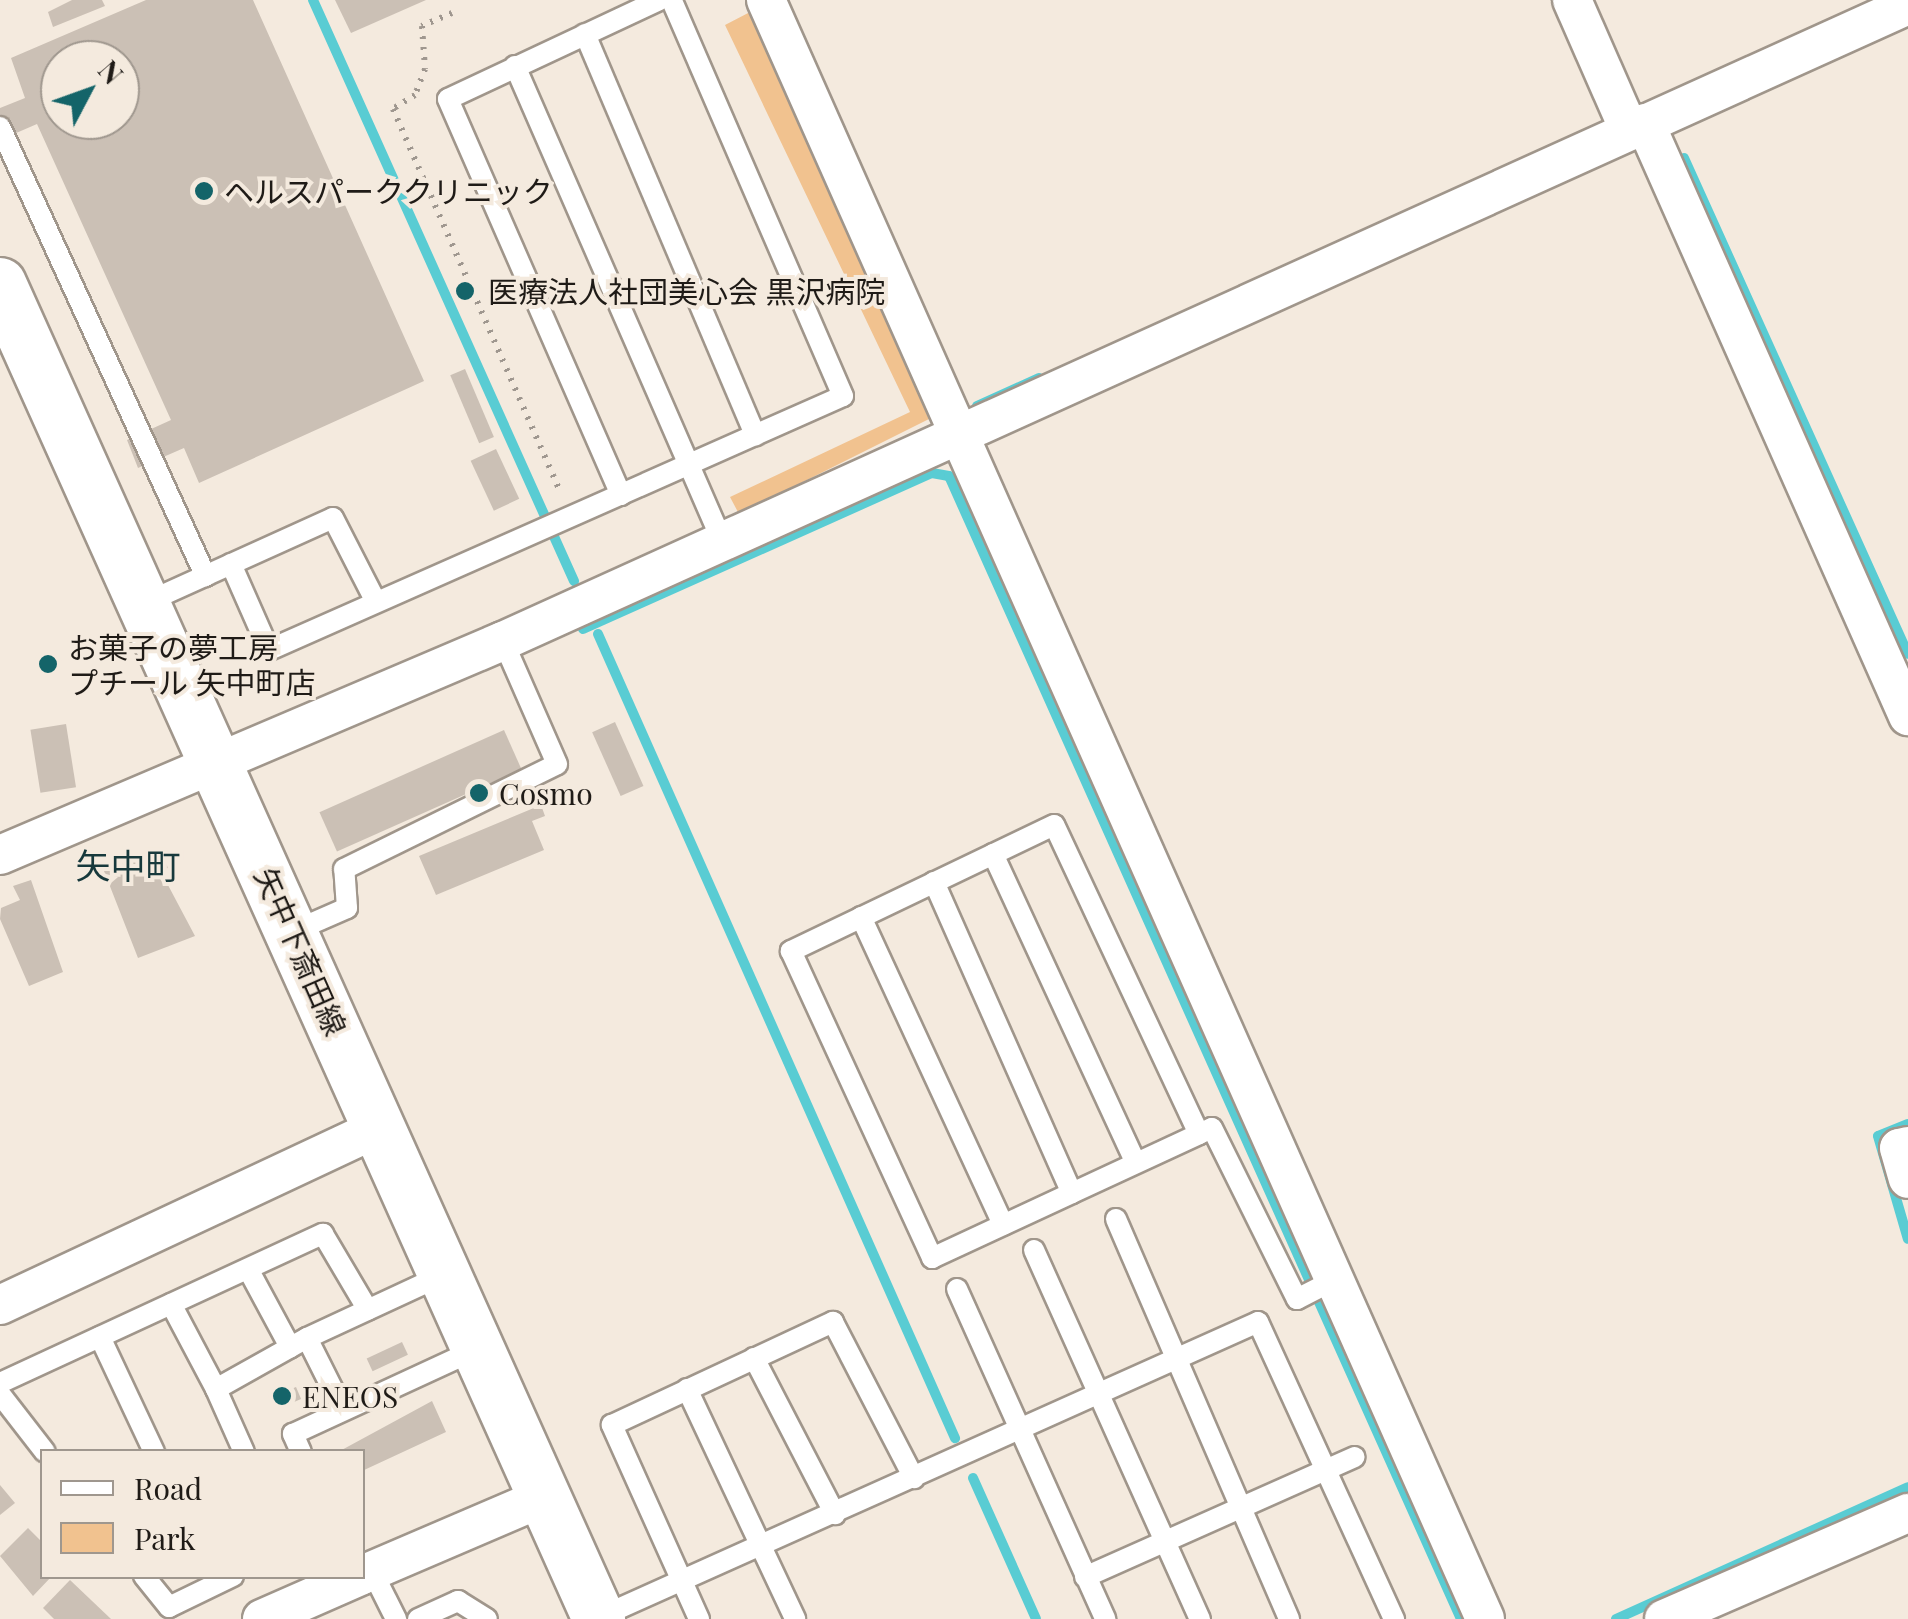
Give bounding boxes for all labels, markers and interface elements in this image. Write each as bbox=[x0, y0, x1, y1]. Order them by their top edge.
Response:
north arrow bbox=[40, 40, 140, 140]
text: N bbox=[91, 52, 132, 91]
place label: ヘルスパーククリニック bbox=[224, 173, 554, 209]
marker: ヘルスパーククリニック bbox=[193, 180, 215, 202]
place label: 医療法人社団美心会 黒沢病院 bbox=[488, 273, 885, 309]
marker: 医療法人社団美心会 黒沢病院 bbox=[452, 278, 478, 304]
place label: お菓子の夢工房 プチール 矢中町店 bbox=[68, 629, 315, 700]
marker: お菓子の夢工房 プチール 矢中町店 bbox=[37, 653, 59, 675]
place label: Cosmo bbox=[499, 775, 593, 811]
marker: Cosmo bbox=[468, 782, 490, 804]
district label: 矢中町 bbox=[76, 844, 180, 886]
street label: 矢中下斎田線 bbox=[248, 861, 354, 1041]
place label: ENEOS bbox=[302, 1378, 398, 1414]
marker: ENEOS bbox=[271, 1385, 293, 1407]
legend bbox=[40, 1449, 365, 1579]
text: Road bbox=[134, 1468, 202, 1508]
text: Park bbox=[134, 1518, 196, 1558]

